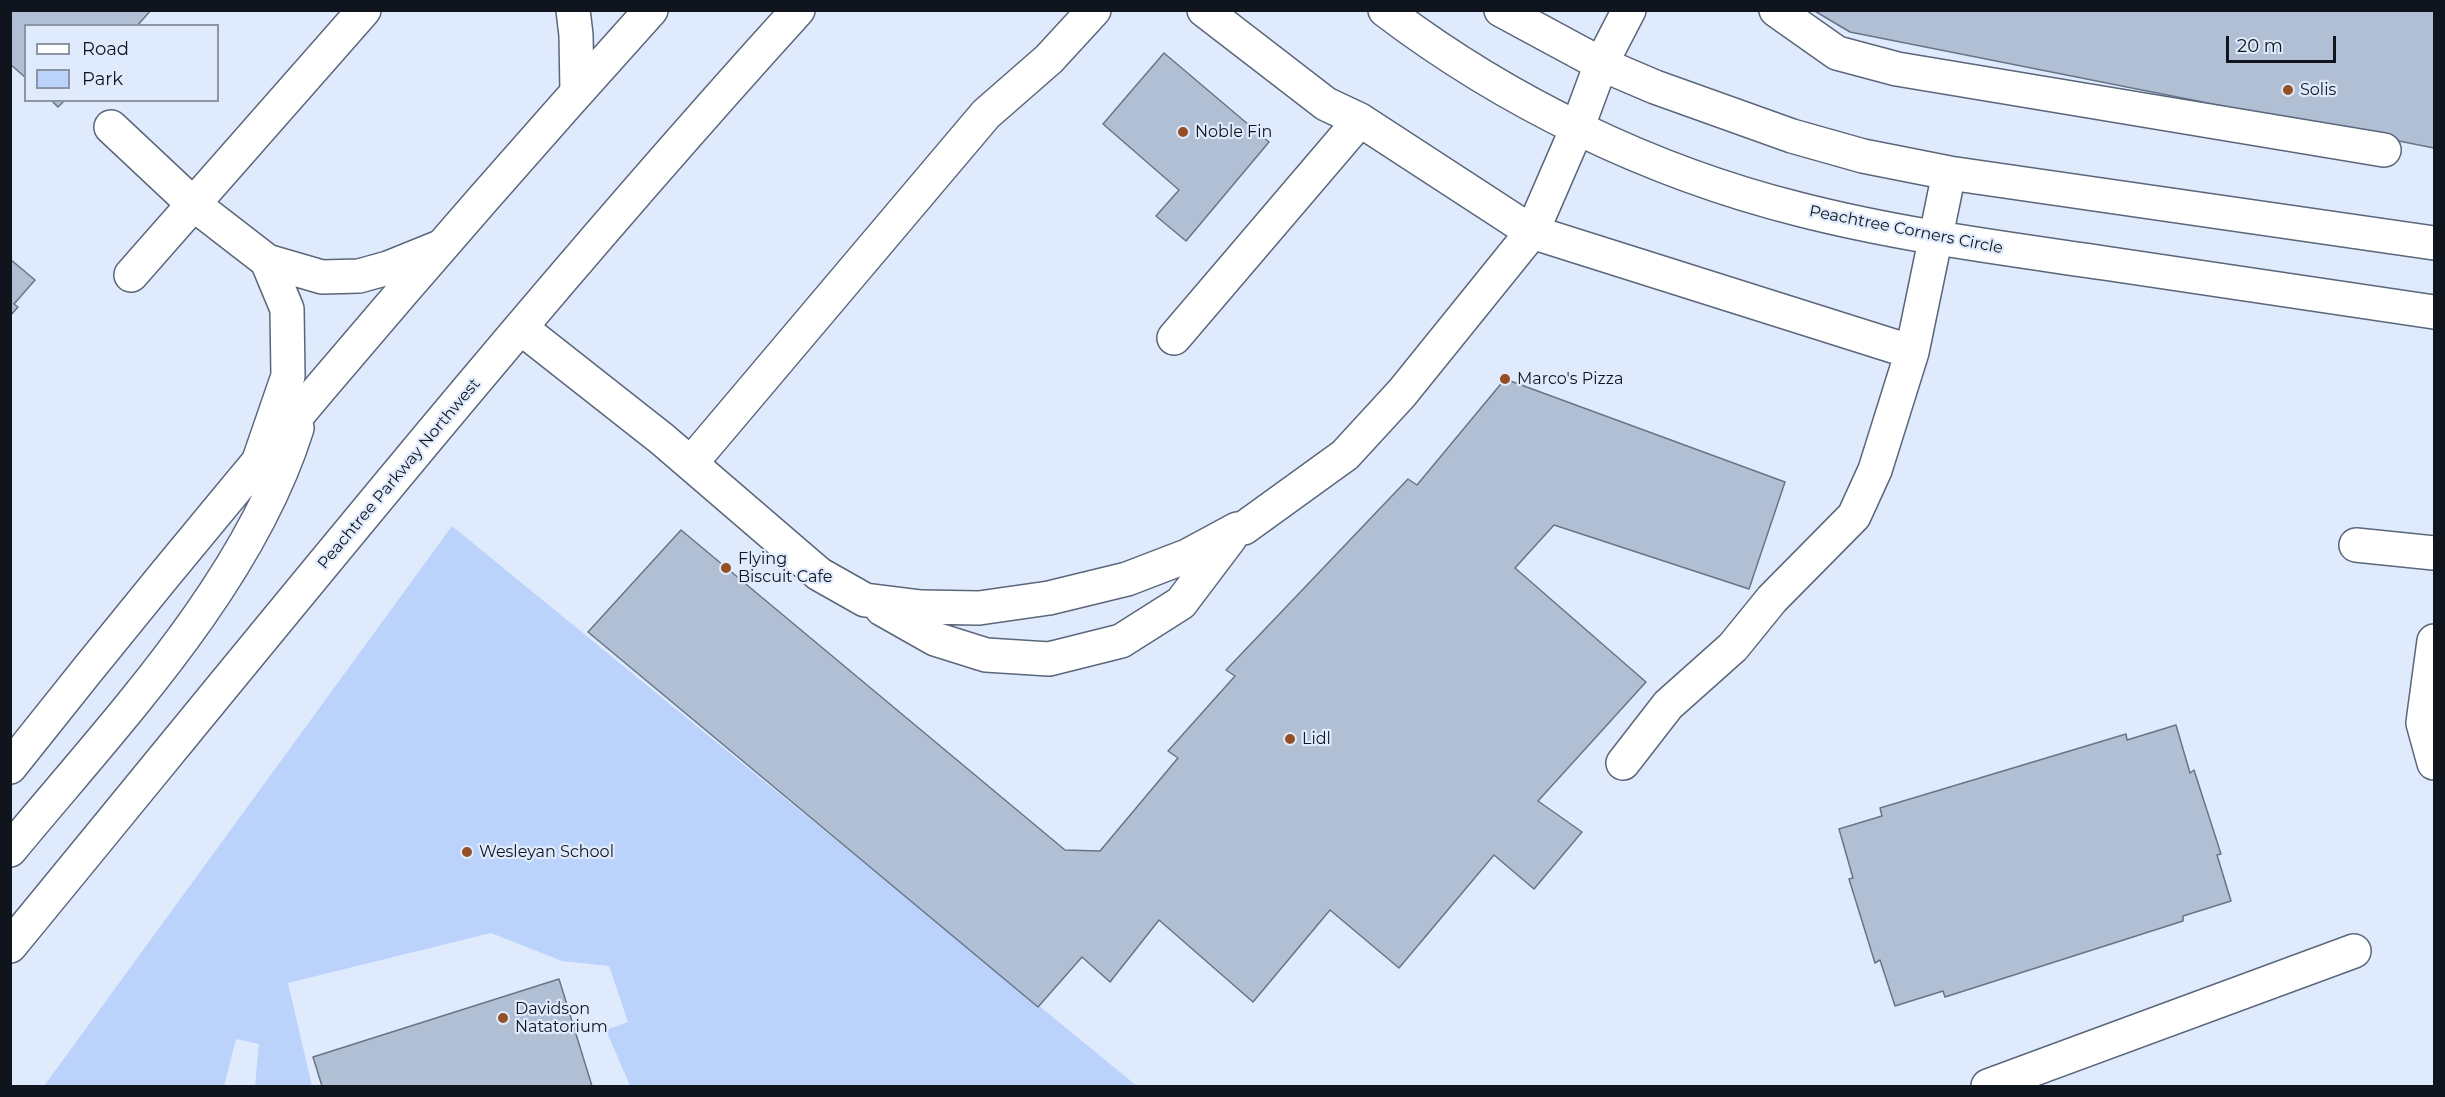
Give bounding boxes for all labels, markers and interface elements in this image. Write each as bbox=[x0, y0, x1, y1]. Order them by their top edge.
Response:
legend bbox=[24, 24, 219, 102]
scale bar bbox=[2229, 24, 2338, 62]
text: 20 m bbox=[2237, 35, 2283, 57]
text: Road bbox=[82, 38, 129, 60]
text: Park bbox=[82, 68, 123, 90]
place label: Solis bbox=[2300, 80, 2336, 100]
marker: Solis bbox=[2281, 83, 2295, 97]
place label: Noble Fin bbox=[1195, 122, 1272, 142]
marker: Noble Fin bbox=[1176, 125, 1190, 139]
street label: Peachtree Corners Circle bbox=[1808, 202, 2004, 258]
place label: Marco's Pizza bbox=[1517, 369, 1623, 389]
marker: Marco's Pizza bbox=[1498, 372, 1512, 386]
street label: Peachtree Parkway Northwest bbox=[314, 375, 484, 573]
place label: Flying Biscuit Cafe bbox=[738, 549, 832, 587]
marker: Flying Biscuit Cafe bbox=[719, 561, 733, 575]
place label: Lidl bbox=[1302, 729, 1331, 749]
marker: Lidl bbox=[1283, 732, 1297, 746]
place label: Wesleyan School bbox=[479, 842, 614, 862]
marker: Wesleyan School bbox=[460, 845, 474, 859]
place label: Davidson Natatorium bbox=[515, 999, 608, 1037]
marker: Davidson Natatorium bbox=[496, 1011, 510, 1025]

